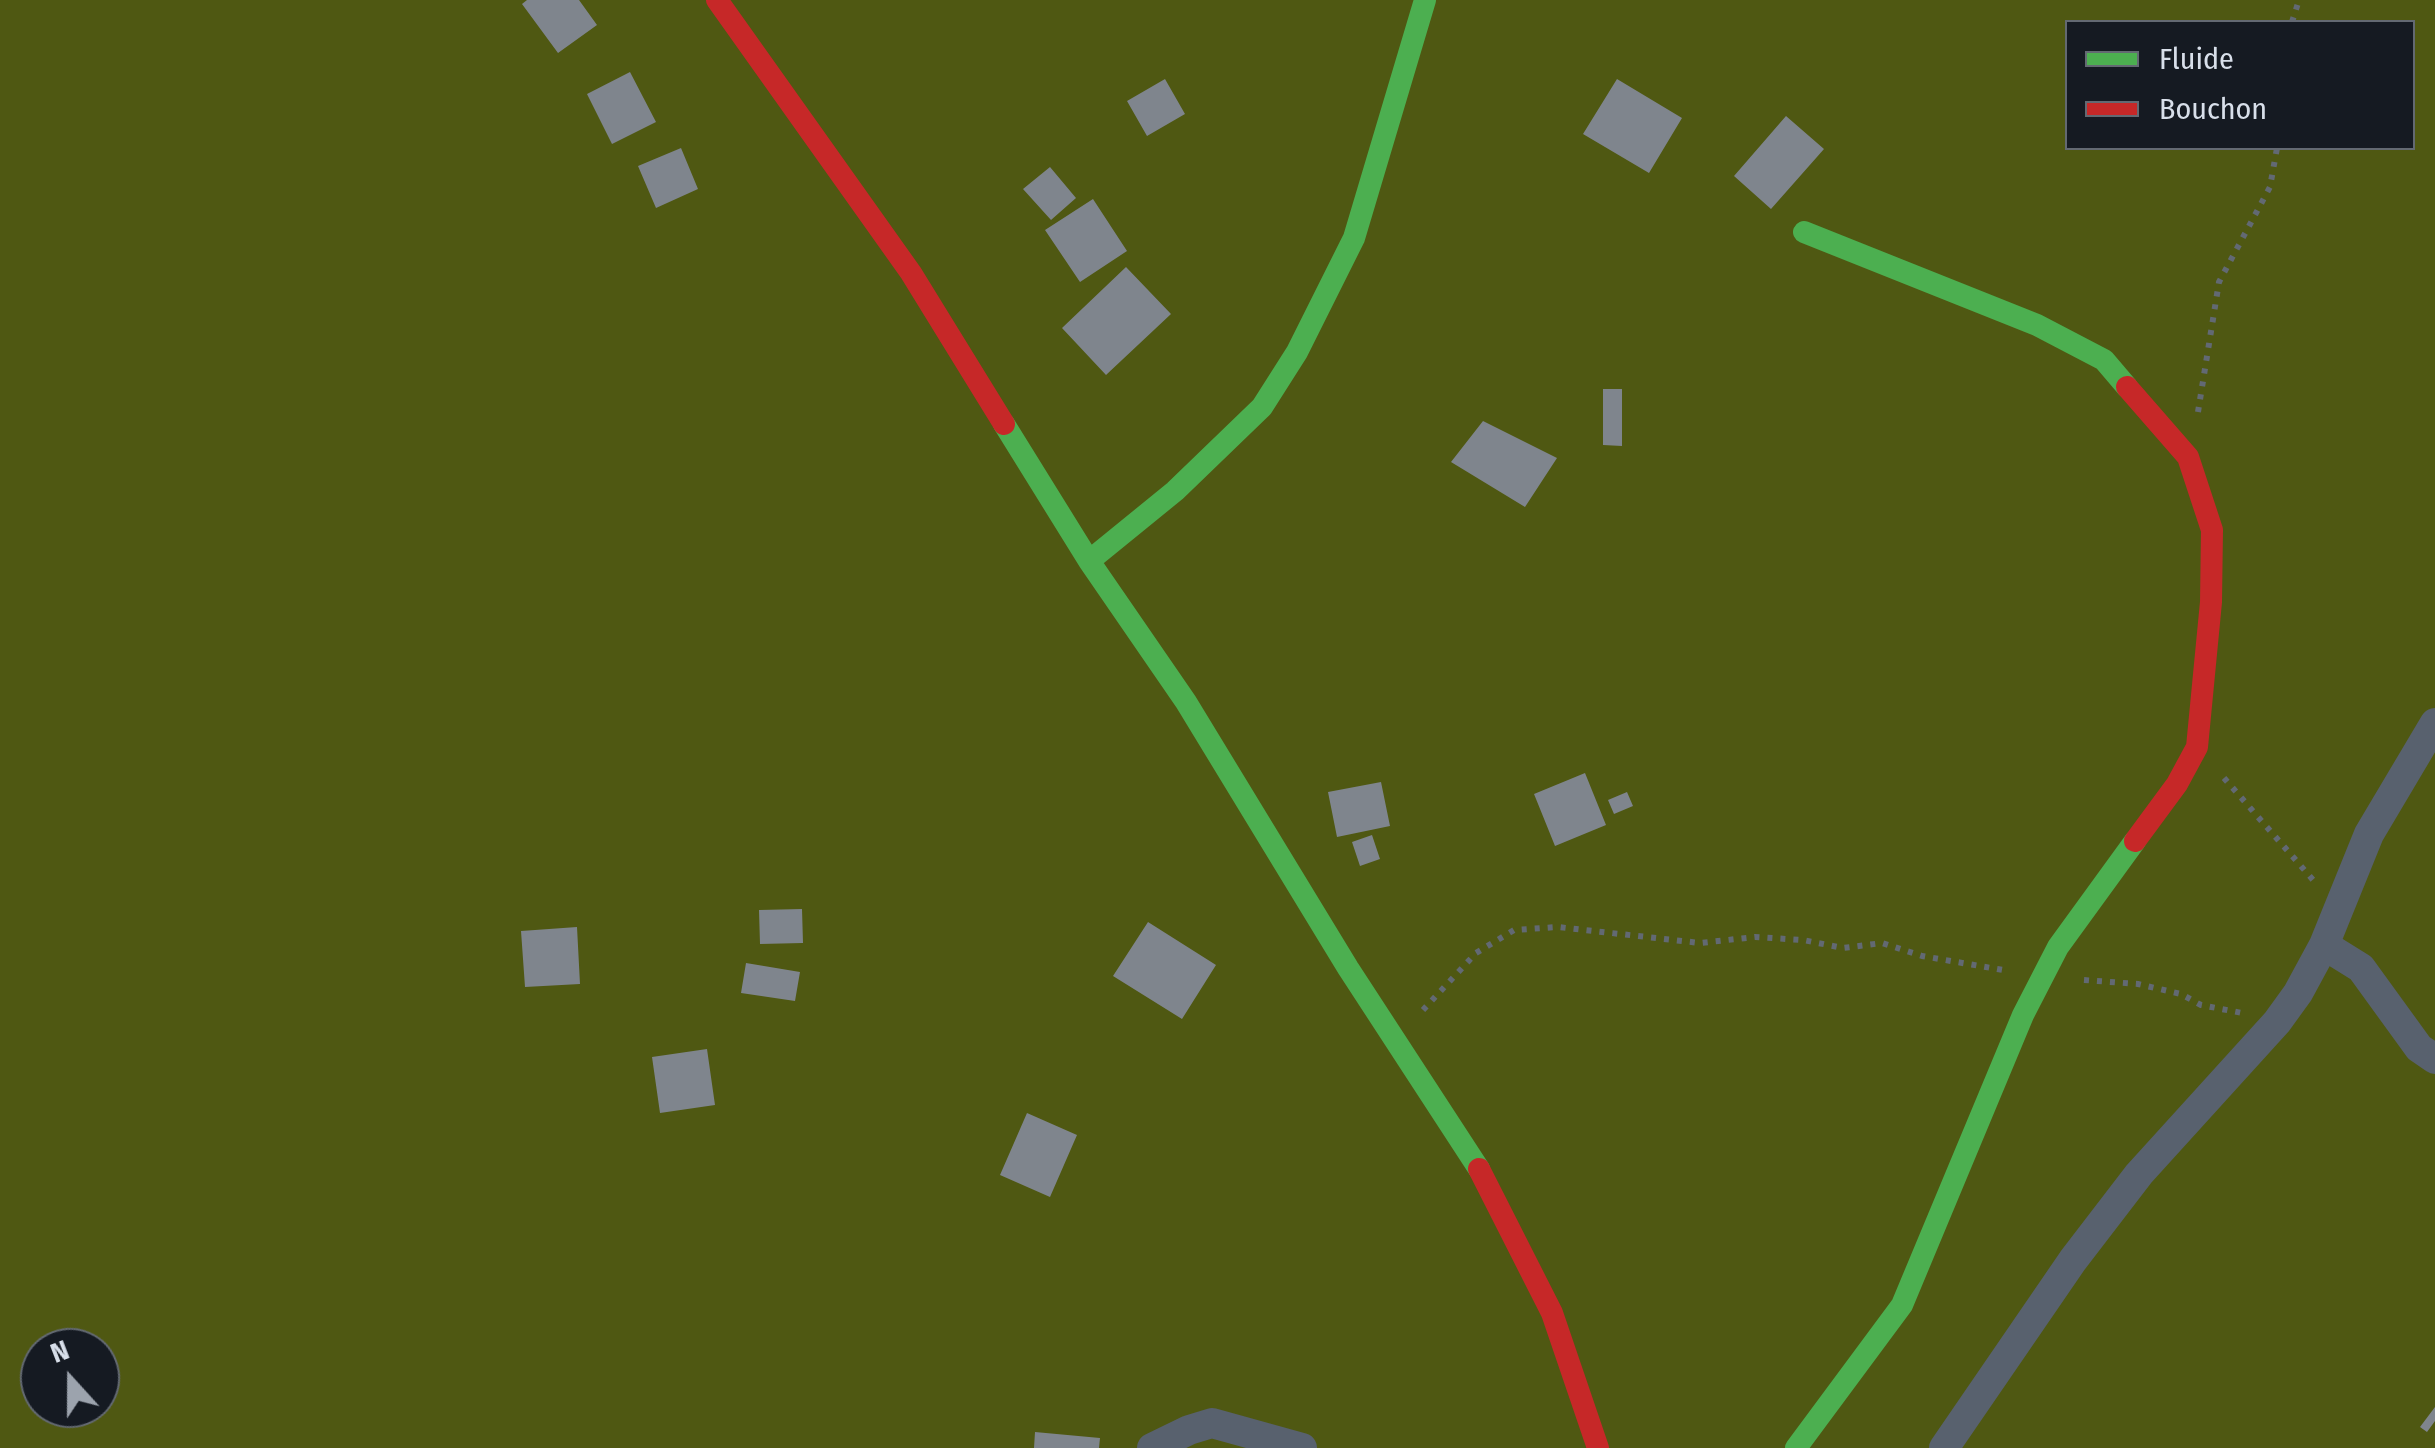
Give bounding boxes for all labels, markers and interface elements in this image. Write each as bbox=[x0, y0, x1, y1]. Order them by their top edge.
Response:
legend bbox=[2065, 20, 2415, 150]
text: Fluide bbox=[2159, 41, 2234, 77]
text: Bouchon bbox=[2159, 91, 2267, 127]
north arrow bbox=[20, 1328, 120, 1428]
text: N bbox=[46, 1333, 74, 1370]

